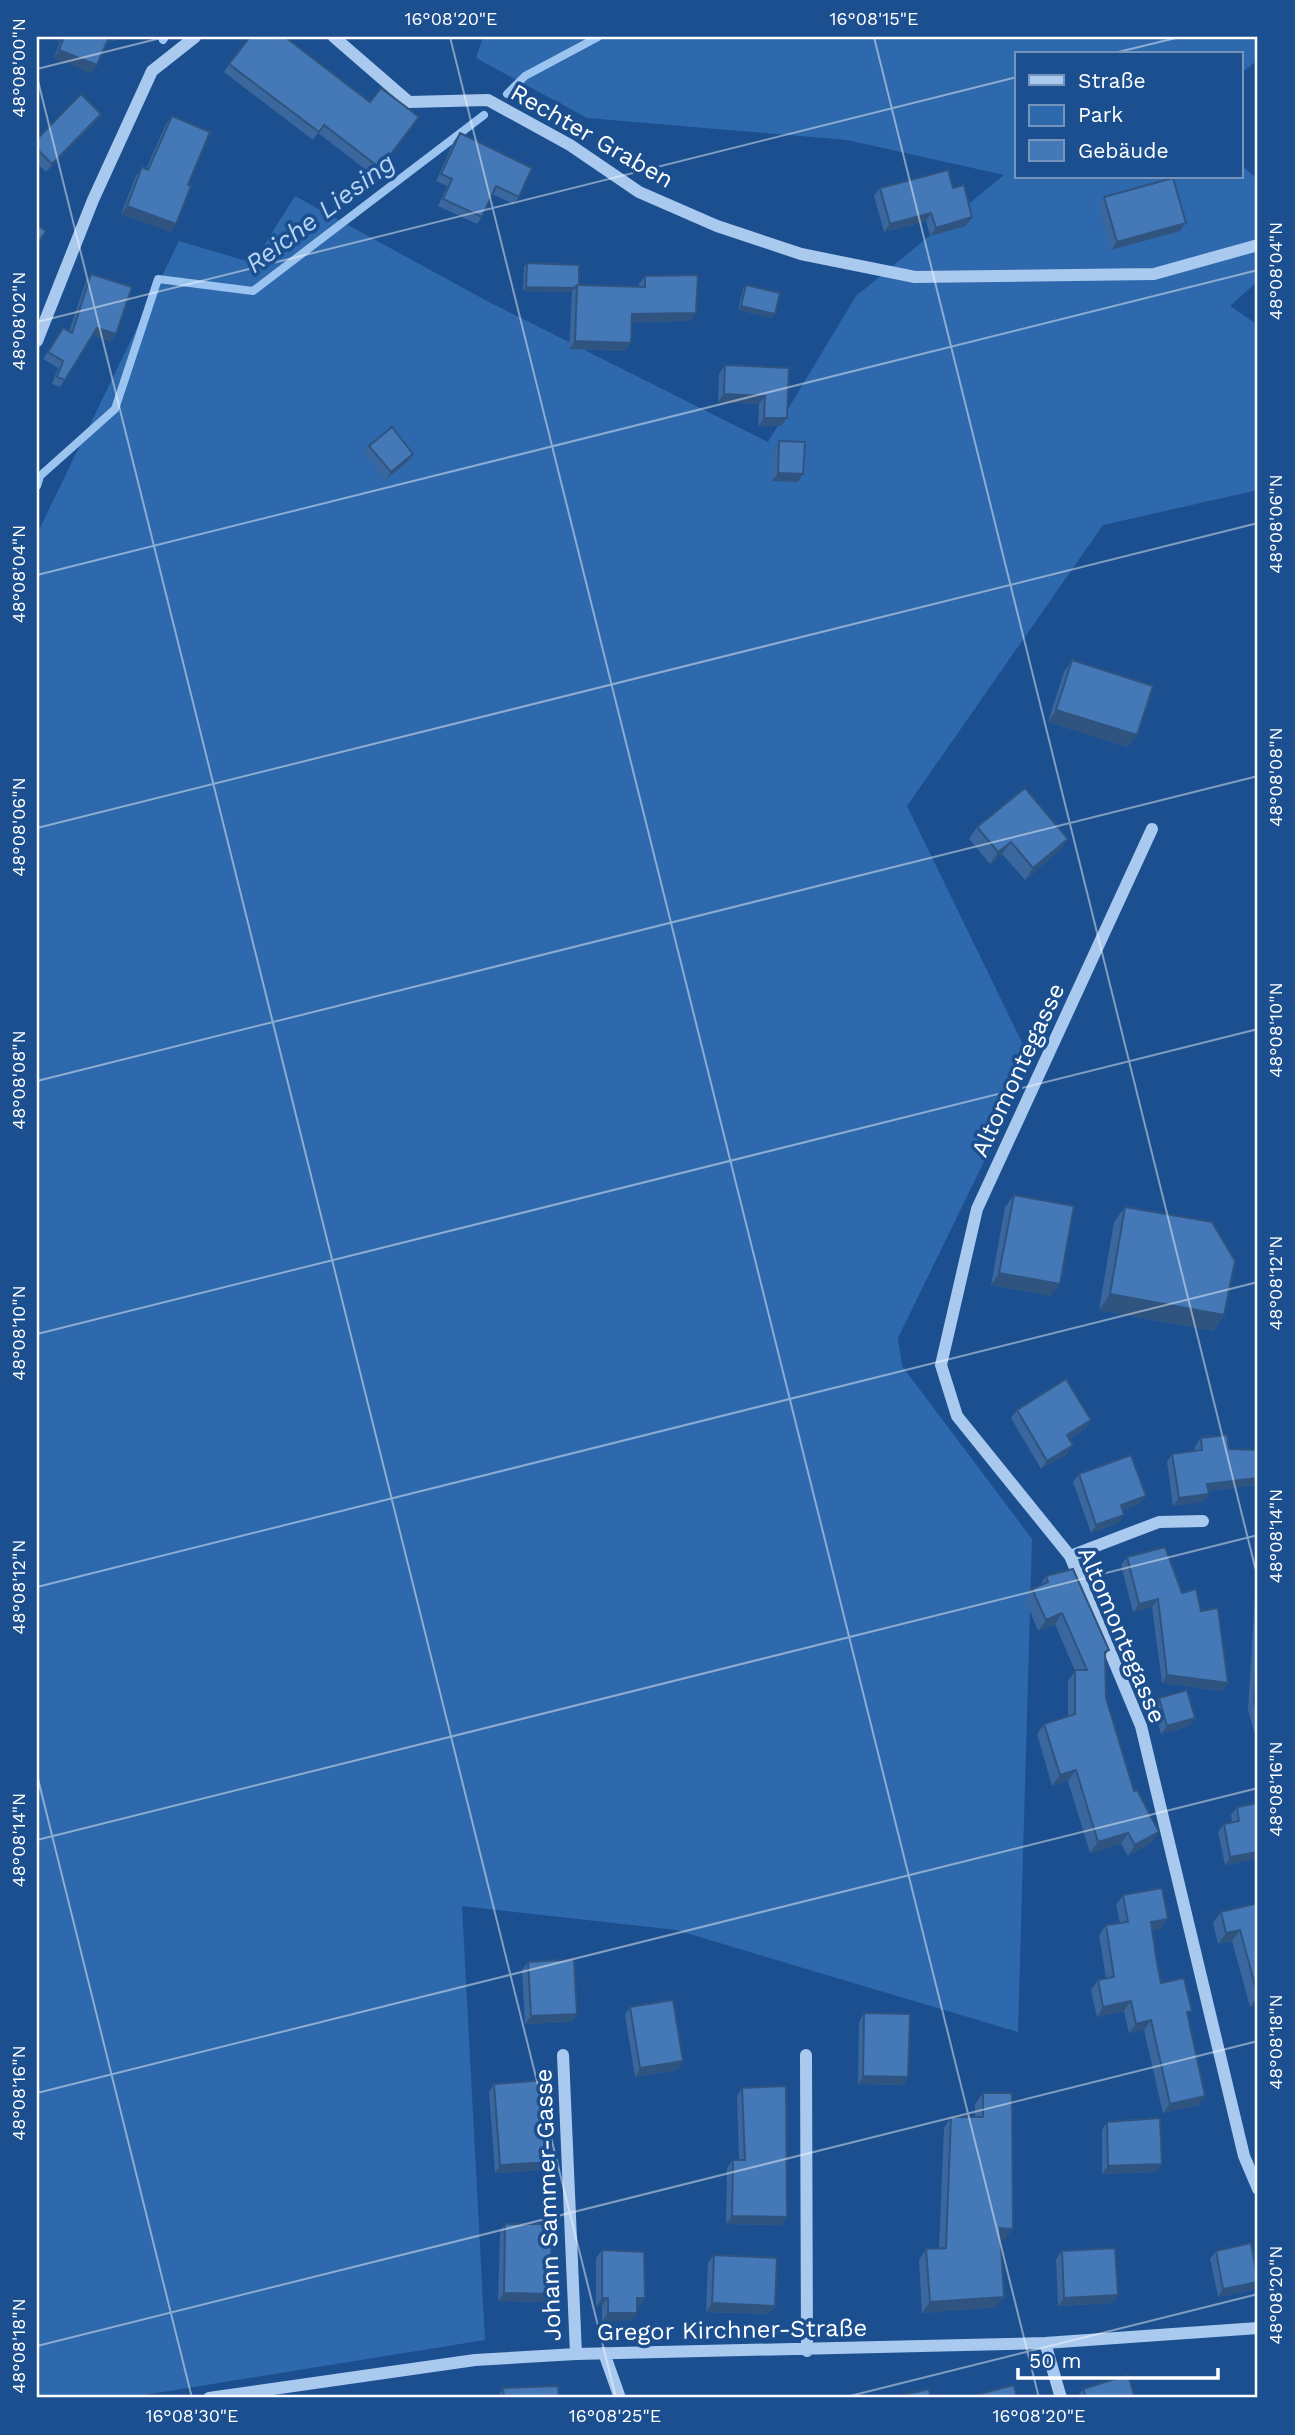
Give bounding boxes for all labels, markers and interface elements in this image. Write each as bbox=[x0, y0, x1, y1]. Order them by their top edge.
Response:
text: 16°08'20"E bbox=[404, 8, 498, 29]
text: 16°08'15"E bbox=[830, 8, 918, 29]
text: 48°08'00"N bbox=[8, 18, 29, 118]
legend bbox=[1015, 52, 1242, 178]
text: Straße bbox=[1078, 68, 1146, 93]
street label: Rechter Graben bbox=[506, 78, 678, 194]
text: Park bbox=[1078, 102, 1123, 127]
text: Gebäude bbox=[1078, 138, 1169, 163]
water label: Reiche Liesing bbox=[239, 147, 401, 279]
text: 48°08'04"N bbox=[1265, 222, 1286, 320]
text: 48°08'02"N bbox=[8, 271, 29, 371]
text: 48°08'06"N bbox=[1265, 474, 1286, 574]
text: 48°08'04"N bbox=[8, 525, 29, 623]
text: 48°08'08"N bbox=[1265, 727, 1286, 827]
text: 48°08'06"N bbox=[8, 777, 29, 877]
street label: Altomontegasse bbox=[965, 979, 1071, 1161]
text: 48°08'10"N bbox=[1265, 982, 1286, 1078]
text: 48°08'08"N bbox=[8, 1030, 29, 1130]
text: 48°08'12"N bbox=[1265, 1236, 1286, 1330]
text: 48°08'10"N bbox=[8, 1285, 29, 1381]
text: 48°08'14"N bbox=[1265, 1489, 1286, 1583]
text: 48°08'12"N bbox=[8, 1540, 29, 1634]
street label: Altomontegasse bbox=[1072, 1543, 1172, 1727]
text: 48°08'16"N bbox=[1265, 1741, 1286, 1837]
text: 48°08'14"N bbox=[8, 1793, 29, 1887]
text: 48°08'18"N bbox=[1265, 1994, 1286, 2090]
text: 48°08'16"N bbox=[8, 2045, 29, 2141]
street label: Johann Sammer-Gasse bbox=[529, 2068, 567, 2342]
text: 48°08'20"N bbox=[1265, 2245, 1286, 2345]
text: 48°08'18"N bbox=[8, 2298, 29, 2394]
street label: Gregor Kirchner-Straße bbox=[596, 2314, 868, 2346]
scale bar bbox=[1018, 2337, 1218, 2381]
text: 50 m bbox=[1029, 2348, 1081, 2373]
text: 16°08'30"E bbox=[145, 2405, 239, 2426]
text: 16°08'25"E bbox=[569, 2405, 661, 2426]
text: 16°08'20"E bbox=[992, 2405, 1086, 2426]

